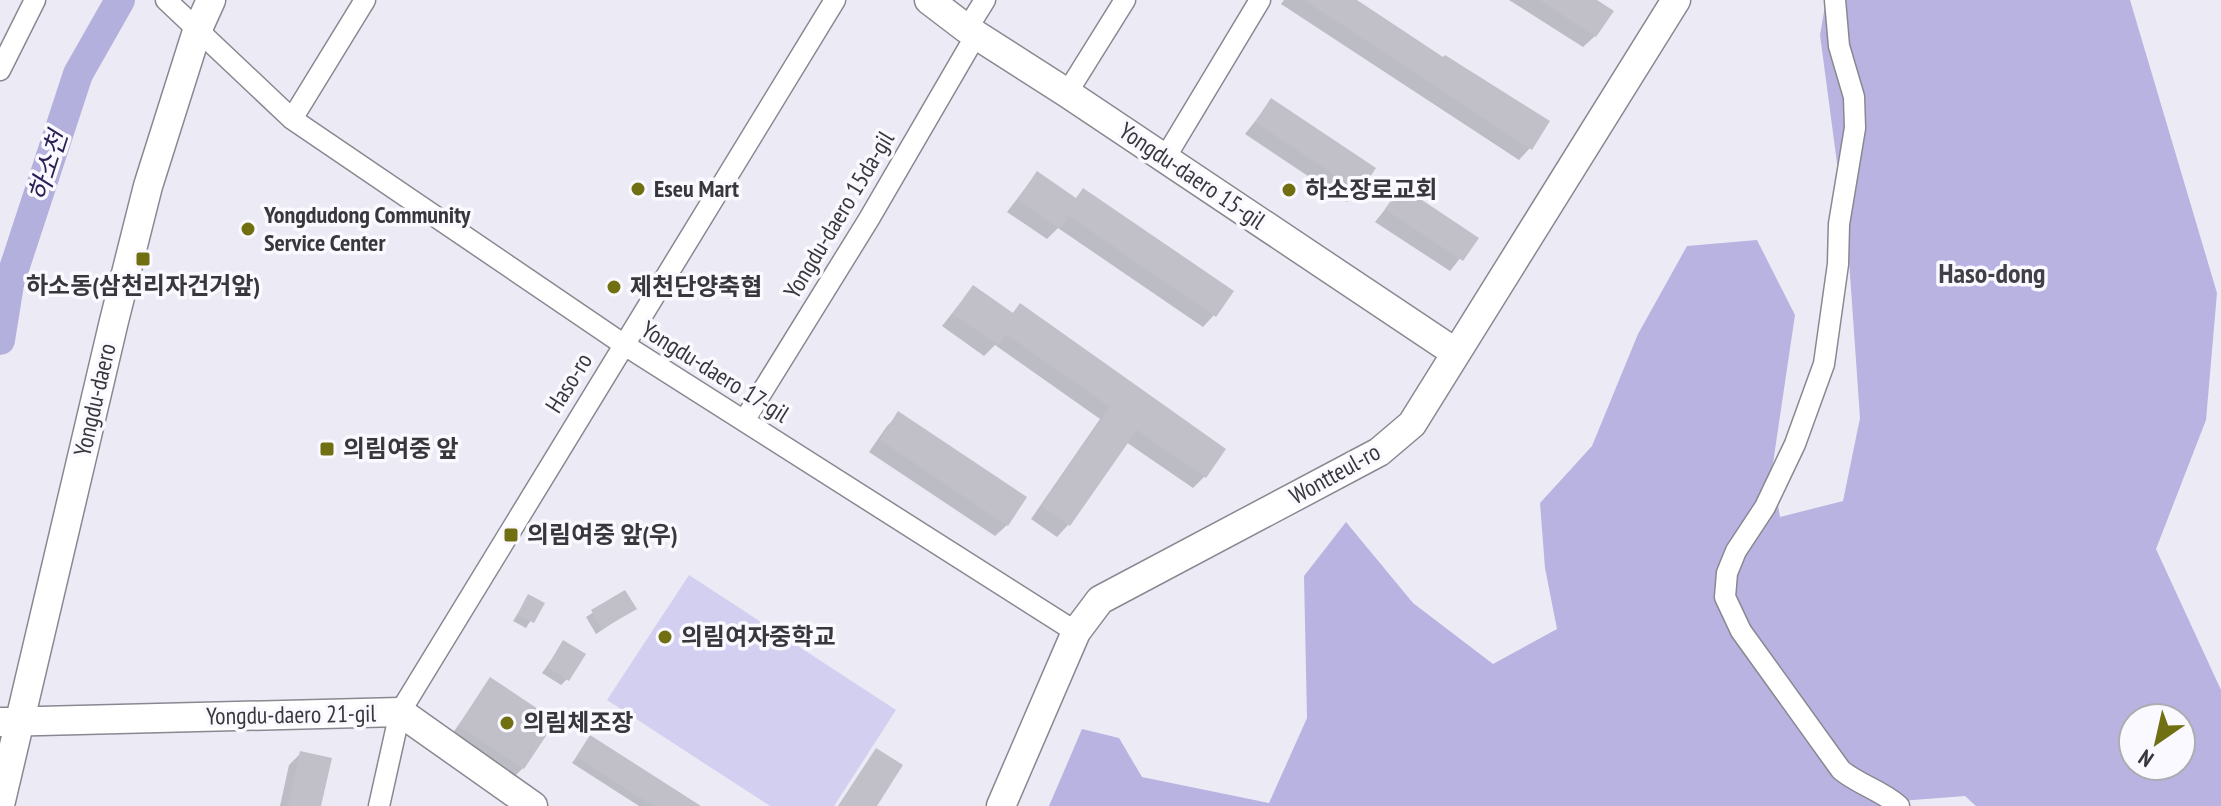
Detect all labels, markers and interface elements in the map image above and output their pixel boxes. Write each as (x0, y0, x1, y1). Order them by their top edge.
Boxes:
street label: Yongdu-daero 15-gil (1113, 115, 1272, 236)
water label: 하소천 (21, 124, 75, 205)
street label: Yongdu-daero 15da-gil (776, 125, 901, 304)
place label: Eseu Mart (654, 173, 739, 204)
place label: 하소장로교회 (1305, 174, 1437, 205)
marker: Eseu Mart (629, 180, 647, 198)
marker: 하소장로교회 (1280, 181, 1298, 199)
place label: Yongdudong Community Service Center (263, 199, 471, 258)
marker: Yongdudong Community Service Center (239, 220, 257, 238)
marker: 하소동(삼천리자건거앞) (134, 250, 152, 268)
district label: Haso-dong (1939, 254, 2046, 291)
place label: 하소동(삼천리자건거앞) (26, 270, 260, 301)
place label: 제천단양축협 (630, 271, 762, 302)
marker: 제천단양축협 (605, 278, 623, 296)
street label: Yongdu-daero 17-gil (636, 314, 795, 430)
street label: Yongdu-daero (66, 340, 123, 459)
street label: Haso-ro (538, 347, 599, 418)
place label: 의림여중 앞 (343, 433, 458, 464)
street label: Wontteul-ro (1284, 436, 1386, 511)
marker: 의림여중 앞 (318, 440, 336, 458)
place label: 의림여중 앞(우) (527, 519, 678, 550)
marker: 의림여중 앞(우) (502, 526, 520, 544)
place label: 의림여자중학교 (681, 621, 836, 652)
marker: 의림여자중학교 (656, 628, 674, 646)
street label: Yongdu-daero 21-gil (206, 698, 377, 731)
north arrow (2117, 702, 2197, 782)
place label: 의림체조장 (523, 707, 633, 738)
marker: 의림체조장 (498, 714, 516, 732)
text: N (2133, 744, 2159, 774)

